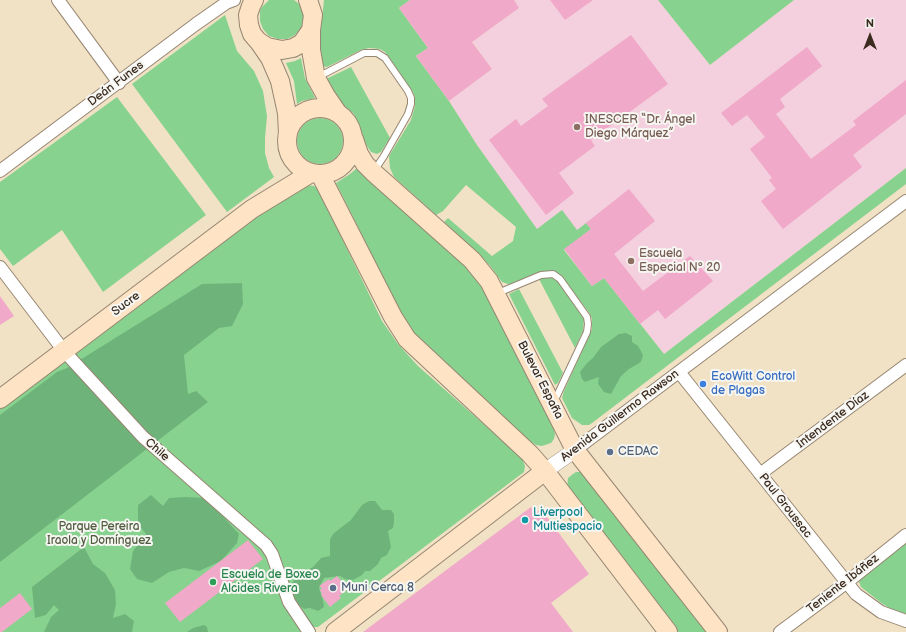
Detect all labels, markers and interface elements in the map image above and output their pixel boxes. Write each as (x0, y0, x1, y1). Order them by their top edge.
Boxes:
north arrow (850, 16, 890, 56)
text: N (866, 17, 874, 30)
street label: Deán Funes (85, 58, 147, 110)
place label: INESCER “Dr. Ángel Diego Márquez” (585, 113, 695, 141)
marker: INESCER “Dr. Ángel Diego Márquez” (572, 122, 582, 132)
place label: Escuela Especial Nº 20 (639, 247, 720, 275)
marker: Escuela Especial Nº 20 (626, 256, 636, 266)
street label: Sucre (109, 289, 143, 319)
street label: Bulevar España (514, 339, 566, 421)
street label: Avenida Guillermo Rawson (558, 367, 682, 465)
place label: EcoWitt Control de Plagas (711, 370, 795, 398)
marker: EcoWitt Control de Plagas (698, 379, 708, 389)
street label: Intendente Díaz (794, 388, 872, 452)
street label: Chile (142, 435, 172, 465)
place label: CEDAC (618, 445, 658, 459)
marker: CEDAC (605, 447, 615, 457)
street label: Paul Groussac (755, 471, 815, 541)
place label: Liverpool Multiespacio (533, 506, 602, 534)
marker: Liverpool Multiespacio (520, 515, 530, 525)
park label: Parque Pereira Iraola y Domínguez (47, 520, 151, 548)
street label: Teniente Ibáñez (804, 552, 882, 616)
place label: Escuela de Boxeo Alcides Rivera (221, 568, 319, 596)
marker: Escuela de Boxeo Alcides Rivera (208, 577, 218, 587)
place label: Muni Cerca 8 (341, 581, 414, 595)
marker: Muni Cerca 8 (328, 583, 338, 593)

